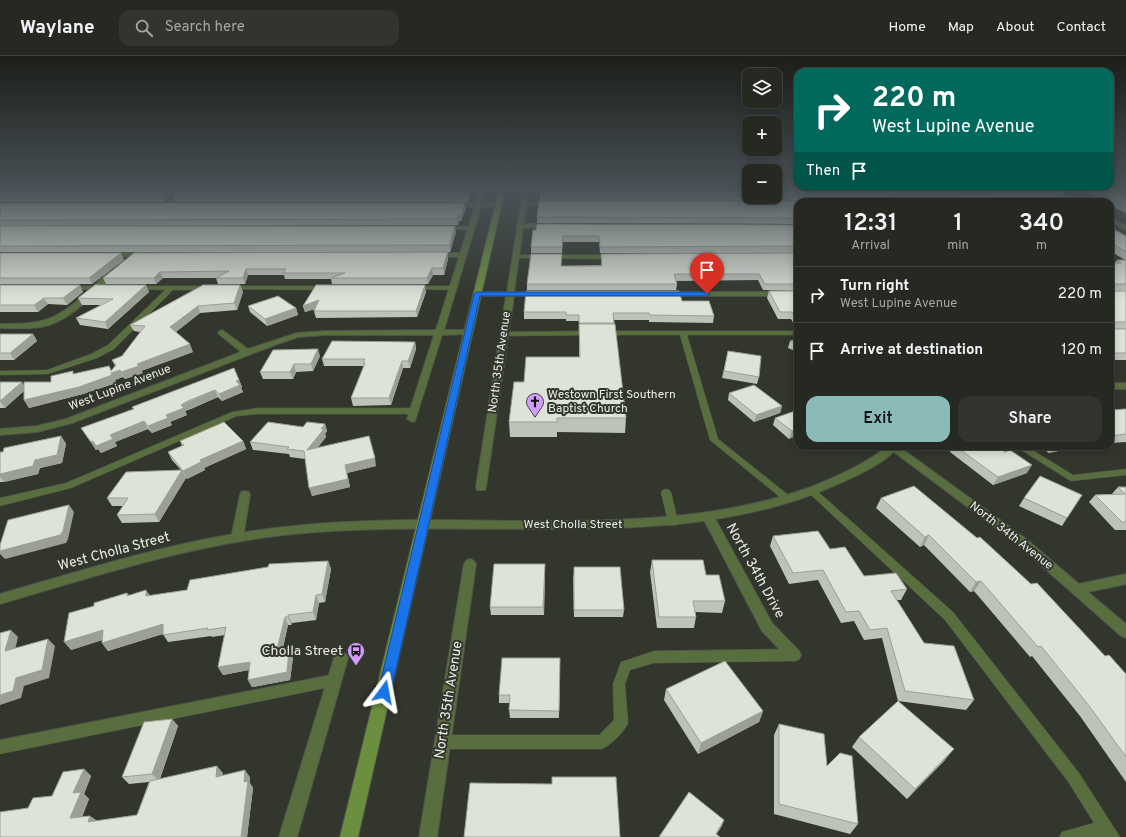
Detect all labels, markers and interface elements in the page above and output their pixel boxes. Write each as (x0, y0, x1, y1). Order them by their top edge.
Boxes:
search box (119, 10, 399, 46)
text: Waylane (20, 16, 95, 40)
icon: search (133, 17, 155, 39)
text: Search here (165, 18, 245, 37)
text: Home (889, 19, 926, 36)
text: Map (948, 19, 974, 36)
text: About (996, 19, 1035, 36)
text: Contact (1057, 19, 1106, 36)
map controls (742, 68, 782, 204)
button: layers (742, 68, 782, 108)
text: 220 m (872, 81, 956, 117)
icon: right (806, 84, 858, 136)
button: + (742, 116, 782, 156)
text: West Lupine Avenue (872, 116, 1034, 139)
icon: arrive (848, 160, 870, 182)
text: Then (806, 162, 840, 181)
button: − (742, 164, 782, 204)
text: 12:31 (844, 209, 897, 239)
text: 1 (953, 209, 963, 239)
text: 340 (1019, 209, 1064, 239)
text: Arrival (851, 238, 890, 254)
text: min (947, 238, 969, 254)
text: m (1036, 238, 1047, 254)
pin (690, 253, 724, 294)
icon: arrive (696, 259, 718, 281)
text: Turn right (840, 277, 909, 296)
icon: right (806, 284, 828, 306)
text: 220 m (1058, 285, 1102, 304)
text: West Lupine Avenue (840, 296, 957, 312)
street label: North 35th Avenue (485, 310, 515, 414)
icon: arrive (806, 340, 828, 362)
text: Arrive at destination (840, 341, 983, 360)
text: 120 m (1061, 341, 1102, 360)
street label: West Lupine Avenue (67, 361, 173, 415)
place label: Westown First Southern Baptist Church (548, 387, 676, 417)
church icon: Westown First Southern Baptist Church (525, 392, 545, 417)
button: Exit (806, 396, 950, 442)
button: Share (958, 396, 1102, 442)
street label: North 34th Avenue (966, 498, 1056, 574)
street label: West Cholla Street (524, 517, 622, 533)
street label: North 34th Drive (722, 521, 788, 621)
street label: West Cholla Street (56, 529, 172, 575)
street label: North 35th Avenue (431, 640, 467, 760)
bus stop icon: Cholla Street (346, 641, 366, 666)
place label: Cholla Street (262, 643, 343, 660)
position arrow (363, 671, 405, 713)

